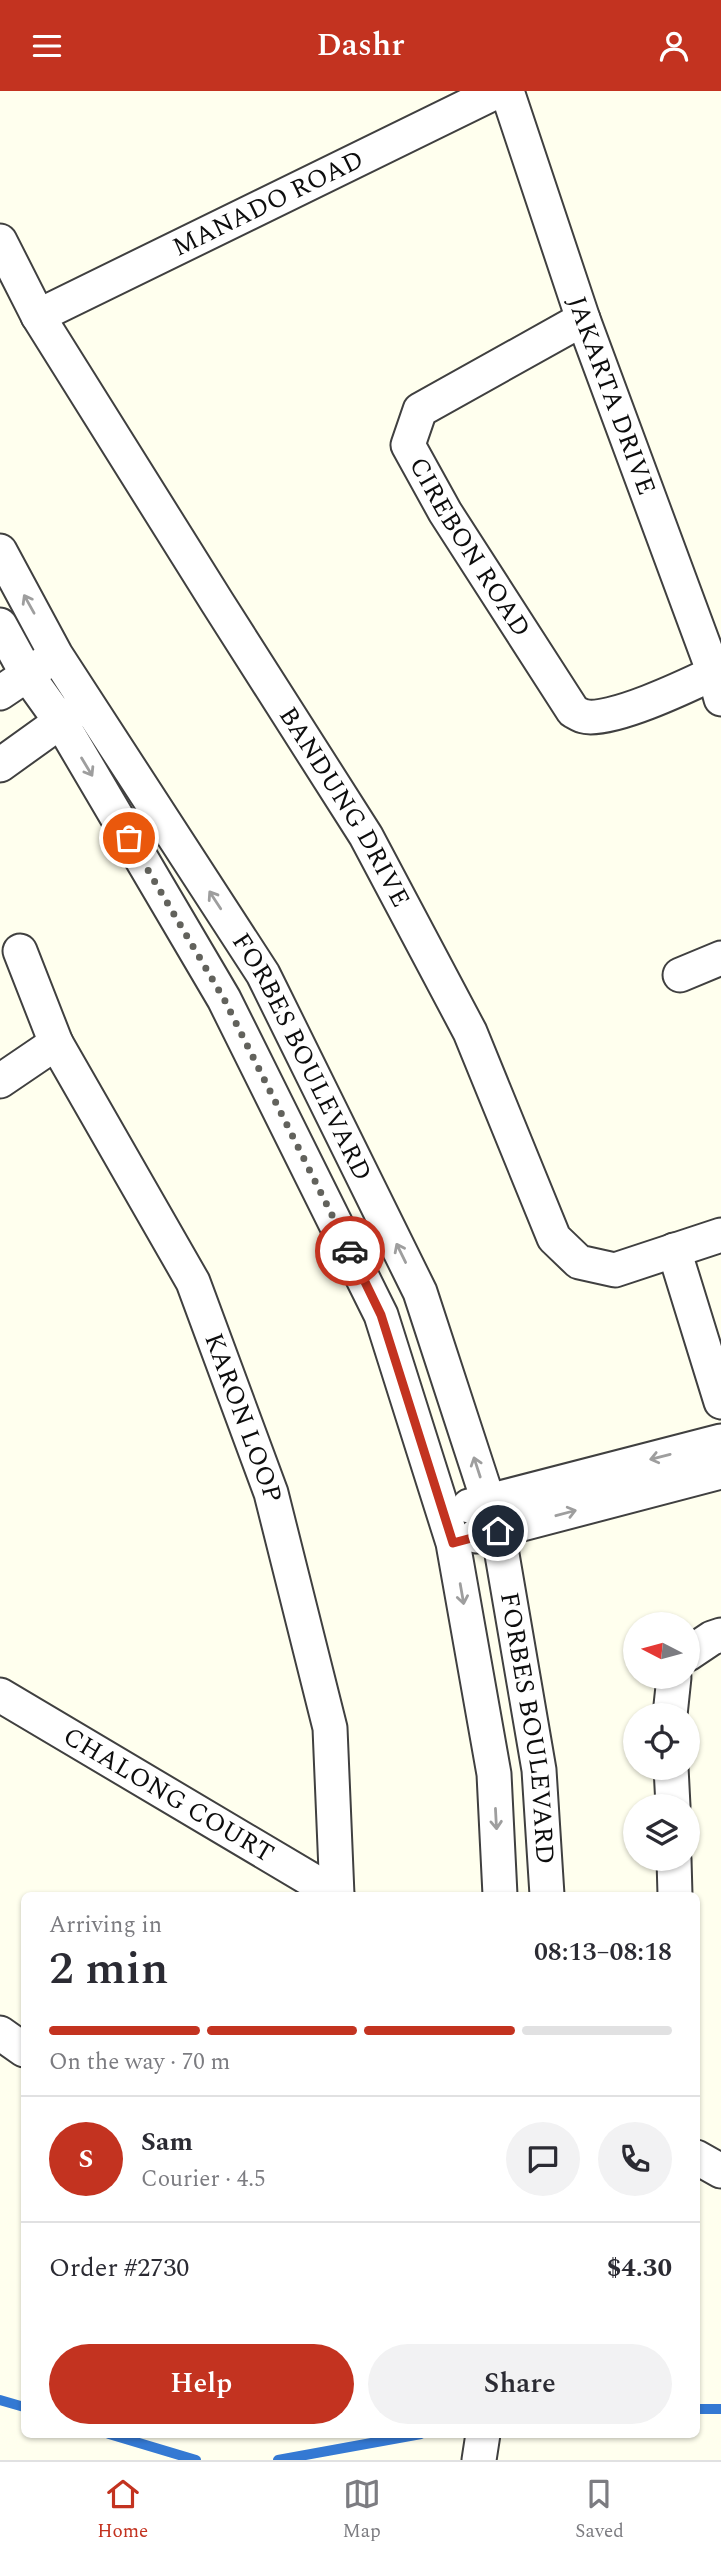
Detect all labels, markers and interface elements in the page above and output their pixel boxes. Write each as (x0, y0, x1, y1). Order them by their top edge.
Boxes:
text: Dashr (317, 21, 404, 70)
icon: menu (28, 27, 66, 65)
icon: person (655, 27, 693, 65)
street label: MANADO ROAD (165, 140, 371, 267)
street label: JAKARTA DRIVE (557, 291, 666, 501)
street label: CIREBON ROAD (398, 450, 541, 645)
one-way arrow (21, 594, 35, 615)
street label: BANDUNG DRIVE (268, 699, 420, 915)
one-way arrow (80, 756, 94, 776)
pin (99, 808, 159, 868)
icon: bag (110, 819, 148, 857)
one-way arrow (208, 891, 223, 910)
street label: FORBES BOULEVARD (221, 925, 382, 1188)
courier (315, 1216, 385, 1286)
icon: car (331, 1232, 369, 1270)
one-way arrow (393, 1243, 407, 1264)
street label: KARON LOOP (194, 1327, 293, 1507)
one-way arrow (649, 1451, 671, 1464)
one-way arrow (470, 1456, 482, 1478)
pin (468, 1501, 528, 1561)
one-way arrow (554, 1506, 577, 1519)
icon: home (479, 1512, 517, 1550)
one-way arrow (456, 1582, 469, 1605)
street label: FORBES BOULEVARD (489, 1589, 565, 1865)
north arrow (623, 1612, 700, 1689)
map controls (623, 1612, 700, 1871)
button: locate (623, 1703, 700, 1780)
street label: CHALONG COURT (55, 1717, 282, 1873)
button: layers (623, 1794, 700, 1871)
one-way arrow (490, 1807, 503, 1830)
text: Arriving in (49, 1908, 162, 1943)
text: 08:13–08:18 (534, 1932, 672, 1972)
text: 2 min (49, 1934, 168, 2004)
text: On the way · 70 m (49, 2045, 230, 2080)
text: Sam (141, 2122, 193, 2162)
button: chat (506, 2122, 580, 2196)
button: phone (598, 2122, 672, 2196)
text: S (79, 2139, 93, 2179)
text: Courier · 4.5 (141, 2162, 266, 2197)
text: Order #2730 (49, 2248, 189, 2288)
text: $4.30 (607, 2248, 672, 2288)
button: Help (49, 2344, 354, 2424)
button: Share (368, 2344, 672, 2424)
tab: Home (97, 2475, 148, 2546)
tab: Map (343, 2475, 381, 2546)
tab: Saved (575, 2475, 624, 2546)

